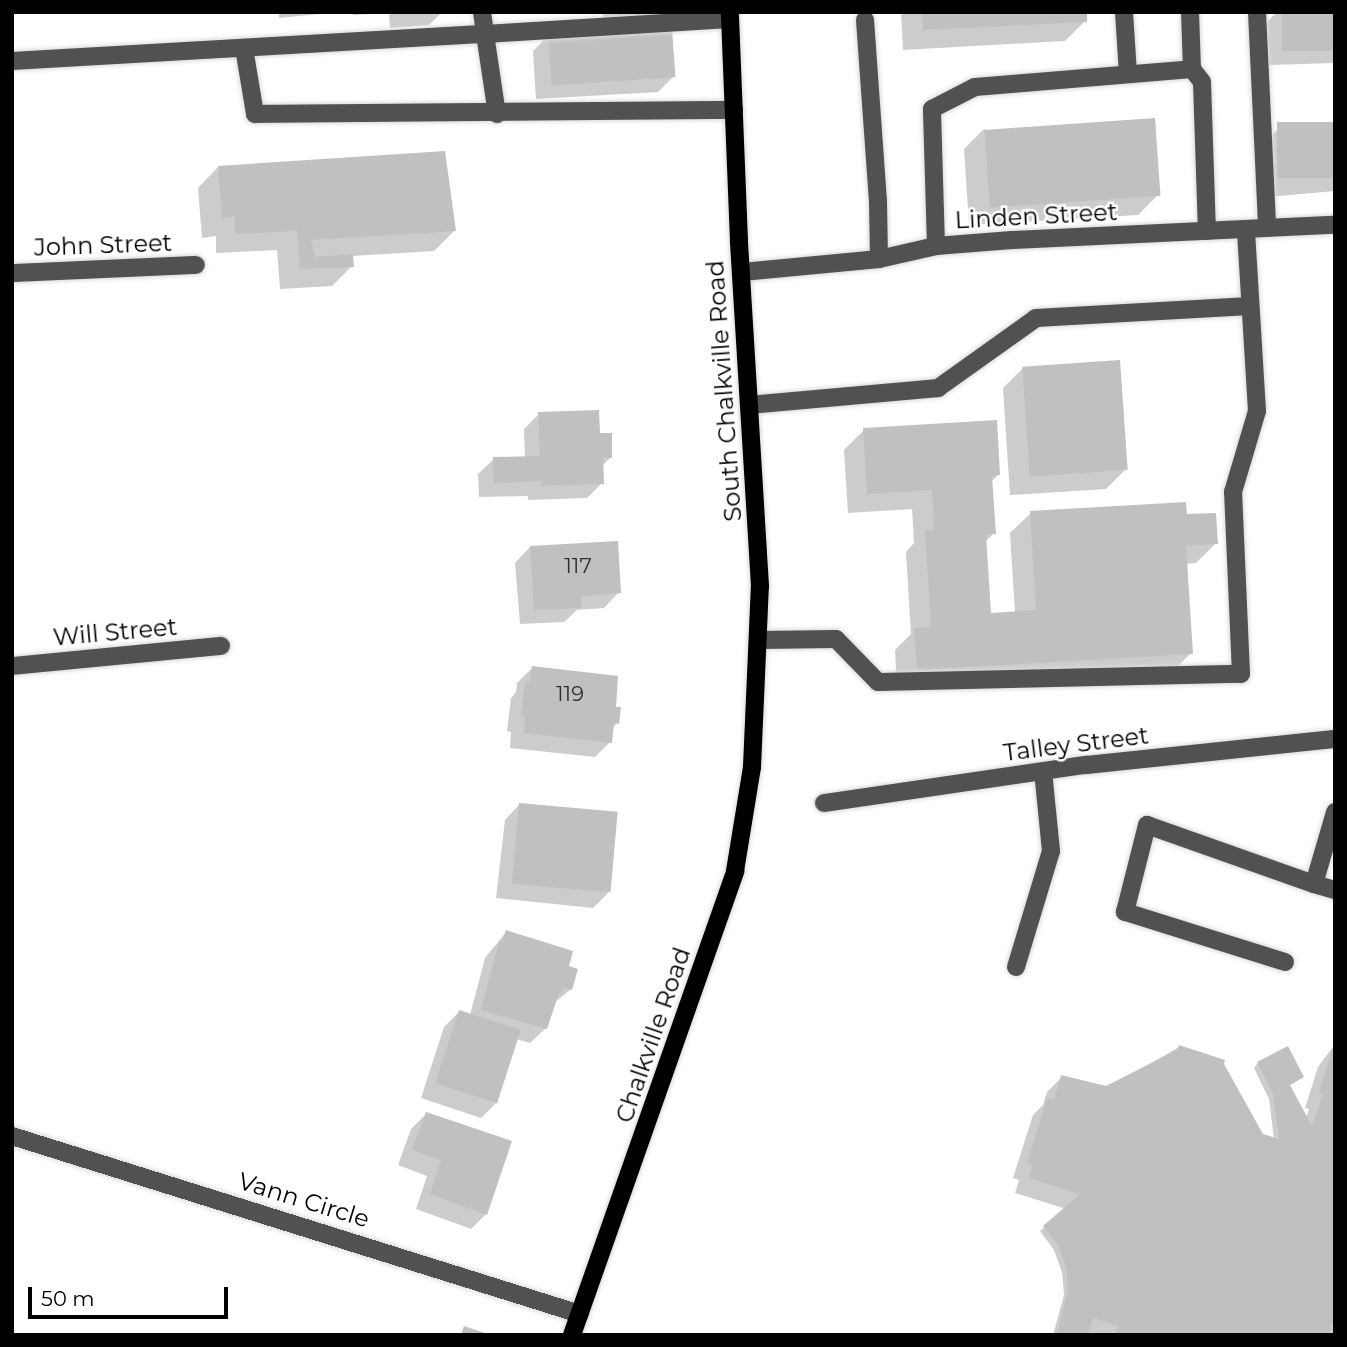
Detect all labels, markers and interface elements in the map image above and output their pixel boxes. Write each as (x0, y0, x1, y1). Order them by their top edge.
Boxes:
street label: Linden Street (954, 197, 1118, 235)
street label: John Street (33, 228, 173, 262)
street label: South Chalkville Road (701, 259, 747, 523)
house number: 117 (564, 553, 592, 579)
street label: Will Street (52, 612, 178, 652)
house number: 119 (556, 681, 584, 707)
street label: Talley Street (1002, 721, 1150, 767)
street label: Chalkville Road (610, 944, 696, 1126)
street label: Vann Circle (235, 1166, 373, 1234)
scale bar (32, 1274, 231, 1318)
text: 50 m (41, 1286, 95, 1311)

